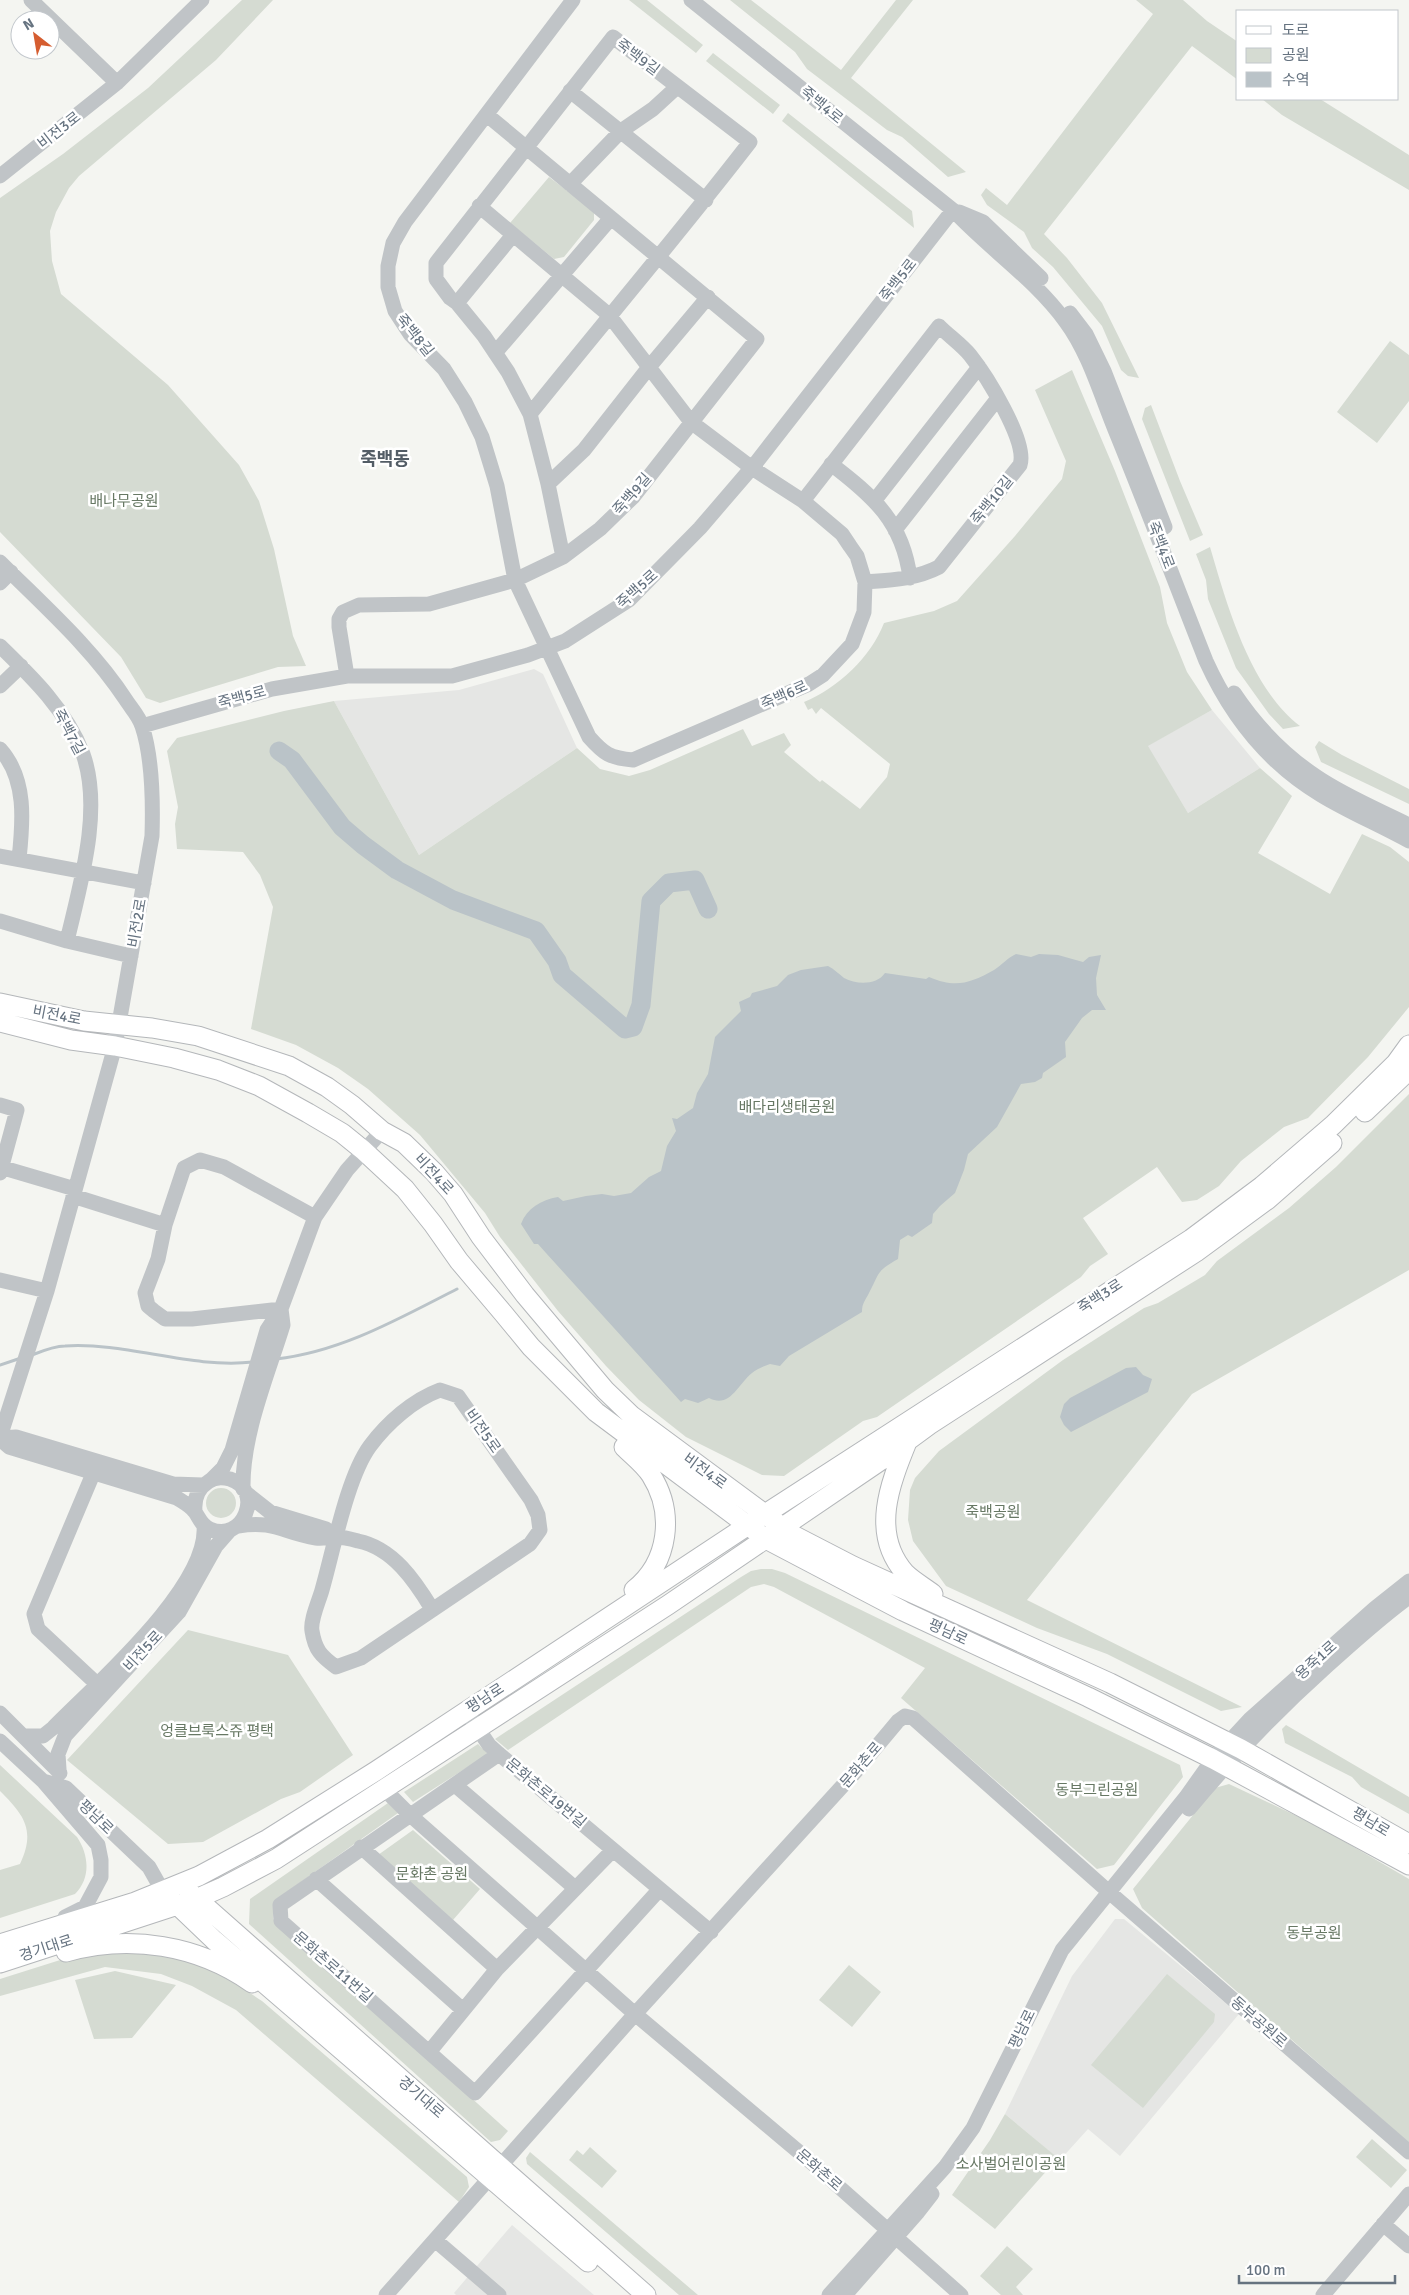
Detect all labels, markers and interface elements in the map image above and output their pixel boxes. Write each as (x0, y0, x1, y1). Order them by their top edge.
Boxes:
north arrow (10, 10, 60, 60)
legend (1236, 10, 1399, 100)
text: N (20, 14, 37, 34)
text: 도로 (1282, 21, 1310, 39)
street label: 죽백9길 (613, 35, 663, 79)
text: 공원 (1282, 46, 1310, 64)
text: 수역 (1282, 71, 1310, 89)
street label: 죽백4로 (797, 82, 847, 128)
street label: 비전3로 (34, 108, 84, 152)
street label: 죽백5로 (876, 255, 920, 305)
street label: 죽백8길 (392, 310, 438, 360)
district label: 죽백동 (360, 448, 410, 470)
street label: 죽백9길 (609, 469, 655, 519)
street label: 죽백10길 (967, 472, 1017, 528)
park label: 배나무공원 (89, 492, 159, 510)
street label: 죽백4로 (1144, 519, 1178, 571)
street label: 죽백5로 (613, 566, 661, 612)
street label: 죽백6로 (758, 677, 810, 713)
street label: 죽백5로 (216, 682, 268, 712)
street label: 죽백7길 (49, 706, 89, 758)
street label: 비전2로 (124, 897, 150, 949)
street label: 비전4로 (31, 1001, 83, 1029)
park label: 배다리생태공원 (739, 1098, 835, 1116)
street label: 비전4로 (411, 1150, 457, 1198)
street label: 죽백3로 (1074, 1275, 1126, 1317)
street label: 비전5로 (461, 1406, 505, 1456)
street label: 비전4로 (680, 1449, 730, 1493)
park label: 죽백공원 (965, 1503, 1021, 1521)
street label: 평남로 (925, 1615, 971, 1649)
street label: 비전5로 (120, 1627, 166, 1675)
street label: 용죽1로 (1292, 1637, 1340, 1683)
street label: 평남로 (463, 1679, 507, 1717)
park label: 엉클브룩스쥬 평택 (160, 1722, 274, 1740)
street label: 문화촌로 (836, 1738, 886, 1792)
street label: 문화촌로19번길 (502, 1754, 590, 1832)
park label: 동부그린공원 (1056, 1781, 1138, 1799)
street label: 평남로 (75, 1796, 117, 1838)
street label: 평남로 (1349, 1804, 1393, 1840)
park label: 문화촌 공원 (396, 1865, 468, 1883)
park label: 동부공원 (1286, 1924, 1342, 1942)
street label: 문화촌로11번길 (290, 1928, 376, 2006)
street label: 경기대로 (17, 1931, 75, 1965)
street label: 동부공원로 (1227, 1993, 1291, 2051)
street label: 평남로 (1005, 2006, 1039, 2052)
street label: 경기대로 (394, 2072, 448, 2122)
street label: 문화촌로 (792, 2145, 846, 2195)
park label: 소사벌어린이공원 (956, 2155, 1066, 2173)
scale bar (1239, 2252, 1395, 2284)
text: 100 m (1246, 2261, 1286, 2279)

